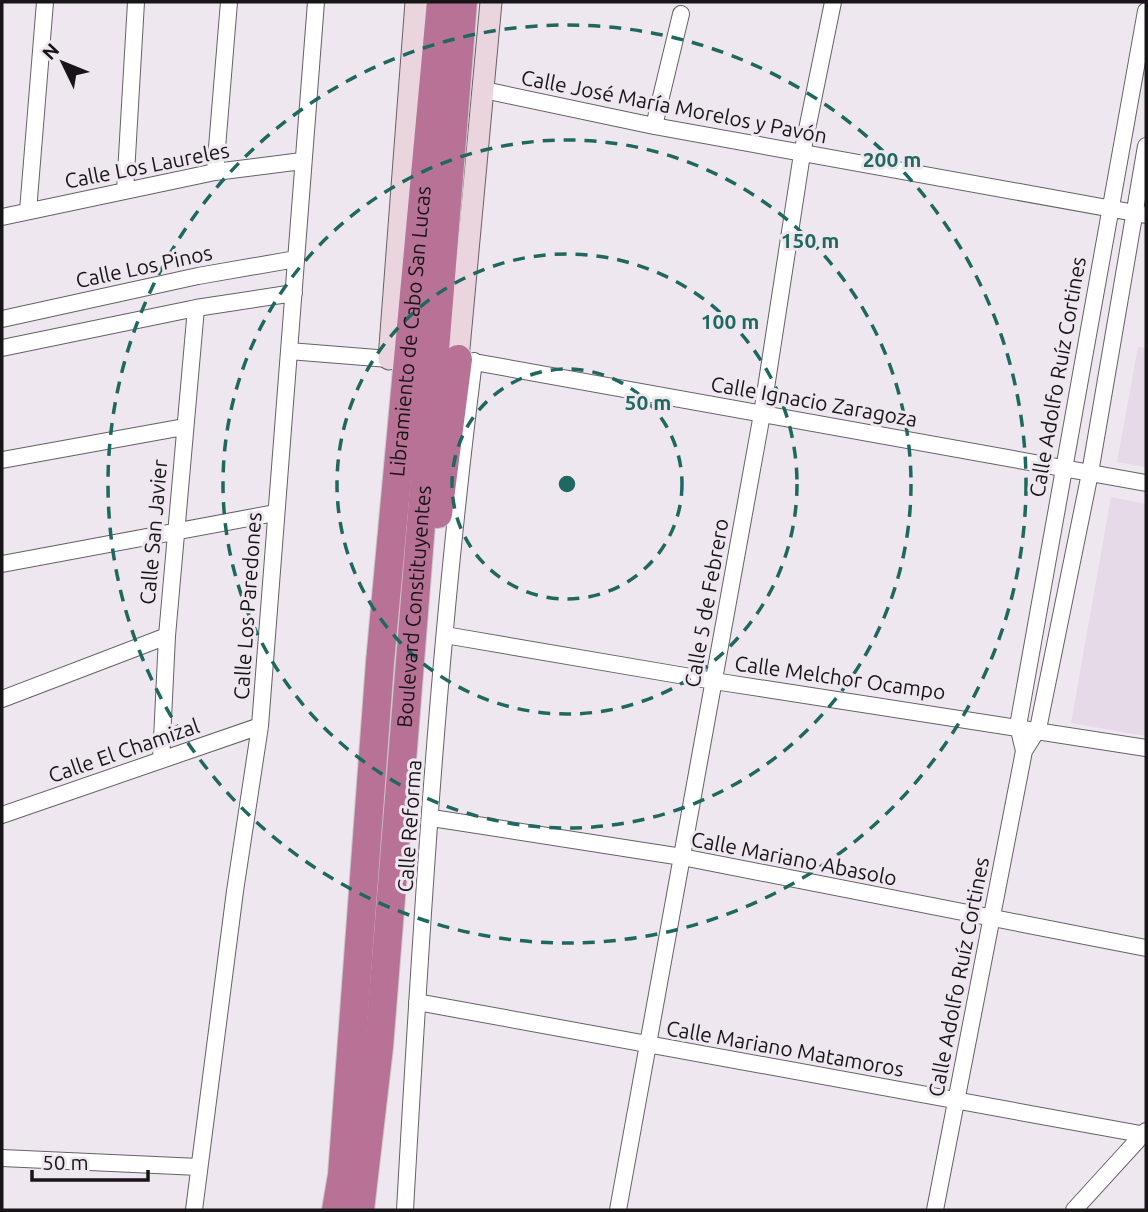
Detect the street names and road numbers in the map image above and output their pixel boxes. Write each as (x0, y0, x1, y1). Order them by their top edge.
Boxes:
street label: Calle José María Morelos y Pavón (519, 65, 829, 147)
street label: Calle Los Laureles (62, 137, 231, 193)
street label: Libramiento de Cabo San Lucas (384, 185, 435, 478)
street label: Calle Los Pinos (73, 240, 214, 292)
street label: Calle Adolfo Ruíz Cortines (1024, 255, 1090, 499)
street label: Calle Ignacio Zaragoza (709, 371, 919, 431)
street label: Calle San Javier (135, 458, 171, 606)
street label: Boulevard Constituyentes (392, 484, 435, 729)
street label: Calle Los Paredones (228, 511, 266, 701)
street label: Calle 5 de Febrero (679, 516, 733, 689)
street label: Calle Melchor Ocampo (733, 650, 947, 704)
street label: Calle El Chamizal (45, 713, 202, 787)
street label: Calle Reforma (392, 759, 426, 893)
street label: Calle Mariano Abasolo (689, 826, 899, 890)
street label: Calle Adolfo Ruíz Cortines (923, 855, 993, 1099)
street label: Calle Mariano Matamoros (664, 1015, 906, 1081)

